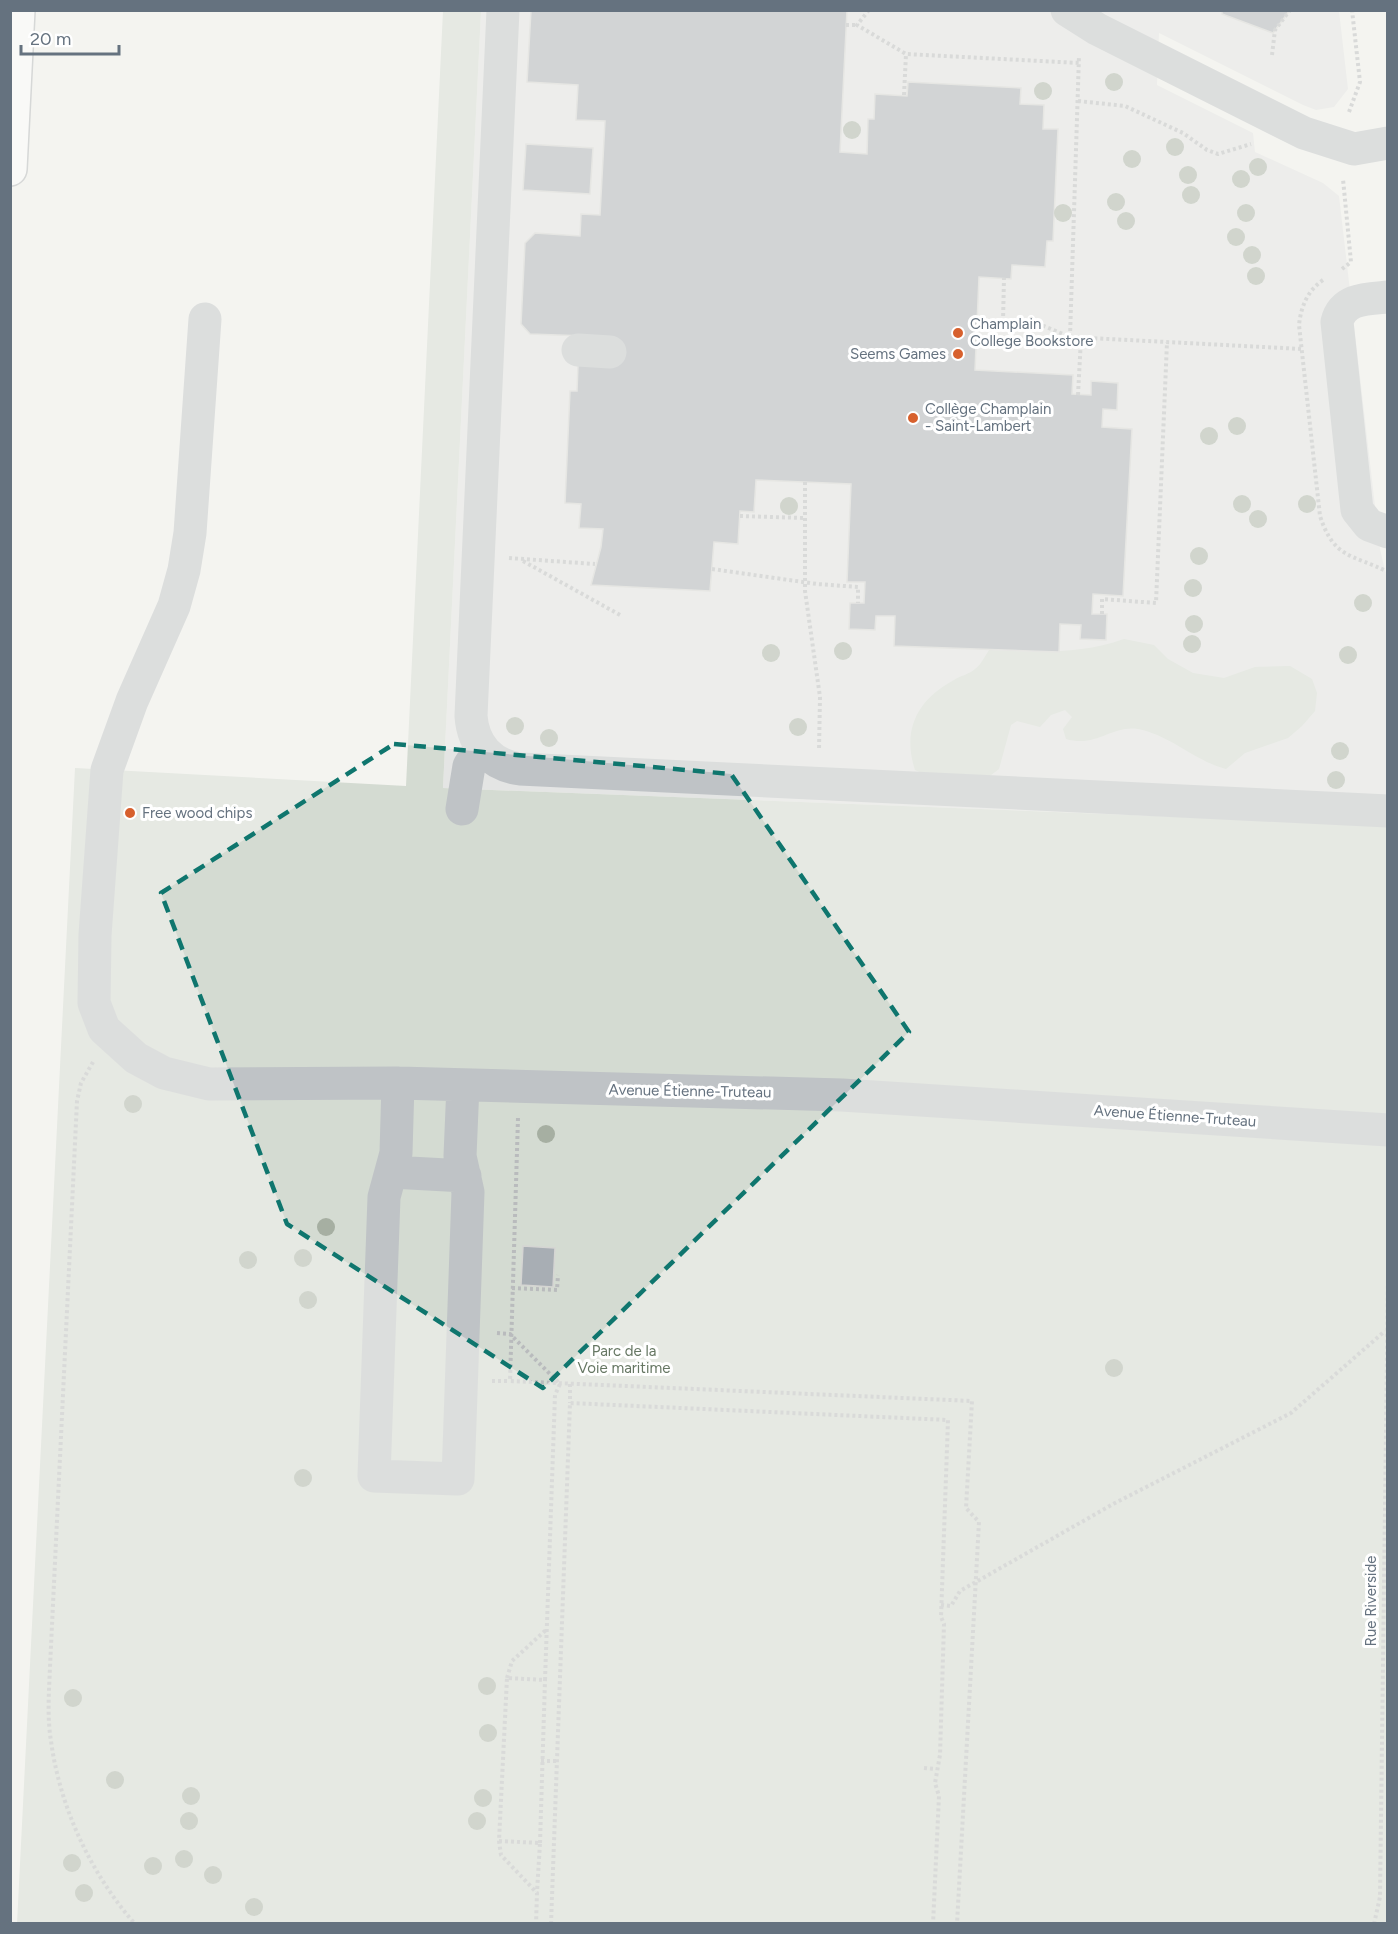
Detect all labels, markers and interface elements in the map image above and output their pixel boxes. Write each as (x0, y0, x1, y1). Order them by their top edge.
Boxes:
scale bar (21, 18, 118, 56)
text: 20 m (30, 28, 71, 50)
place label: Champlain College Bookstore (970, 315, 1093, 350)
marker: Champlain College Bookstore (951, 326, 965, 340)
place label: Seems Games (850, 345, 946, 363)
marker: Seems Games (951, 347, 965, 361)
place label: Collège Champlain - Saint-Lambert (925, 400, 1051, 435)
marker: Collège Champlain - Saint-Lambert (906, 411, 920, 425)
place label: Free wood chips (142, 804, 252, 822)
marker: Free wood chips (123, 806, 137, 820)
street label: Avenue Étienne-Truteau (609, 1081, 771, 1101)
street label: Avenue Étienne-Truteau (1093, 1101, 1257, 1131)
park label: Parc de la Voie maritime (578, 1342, 670, 1377)
street label: Rue Riverside (1362, 1556, 1380, 1646)

